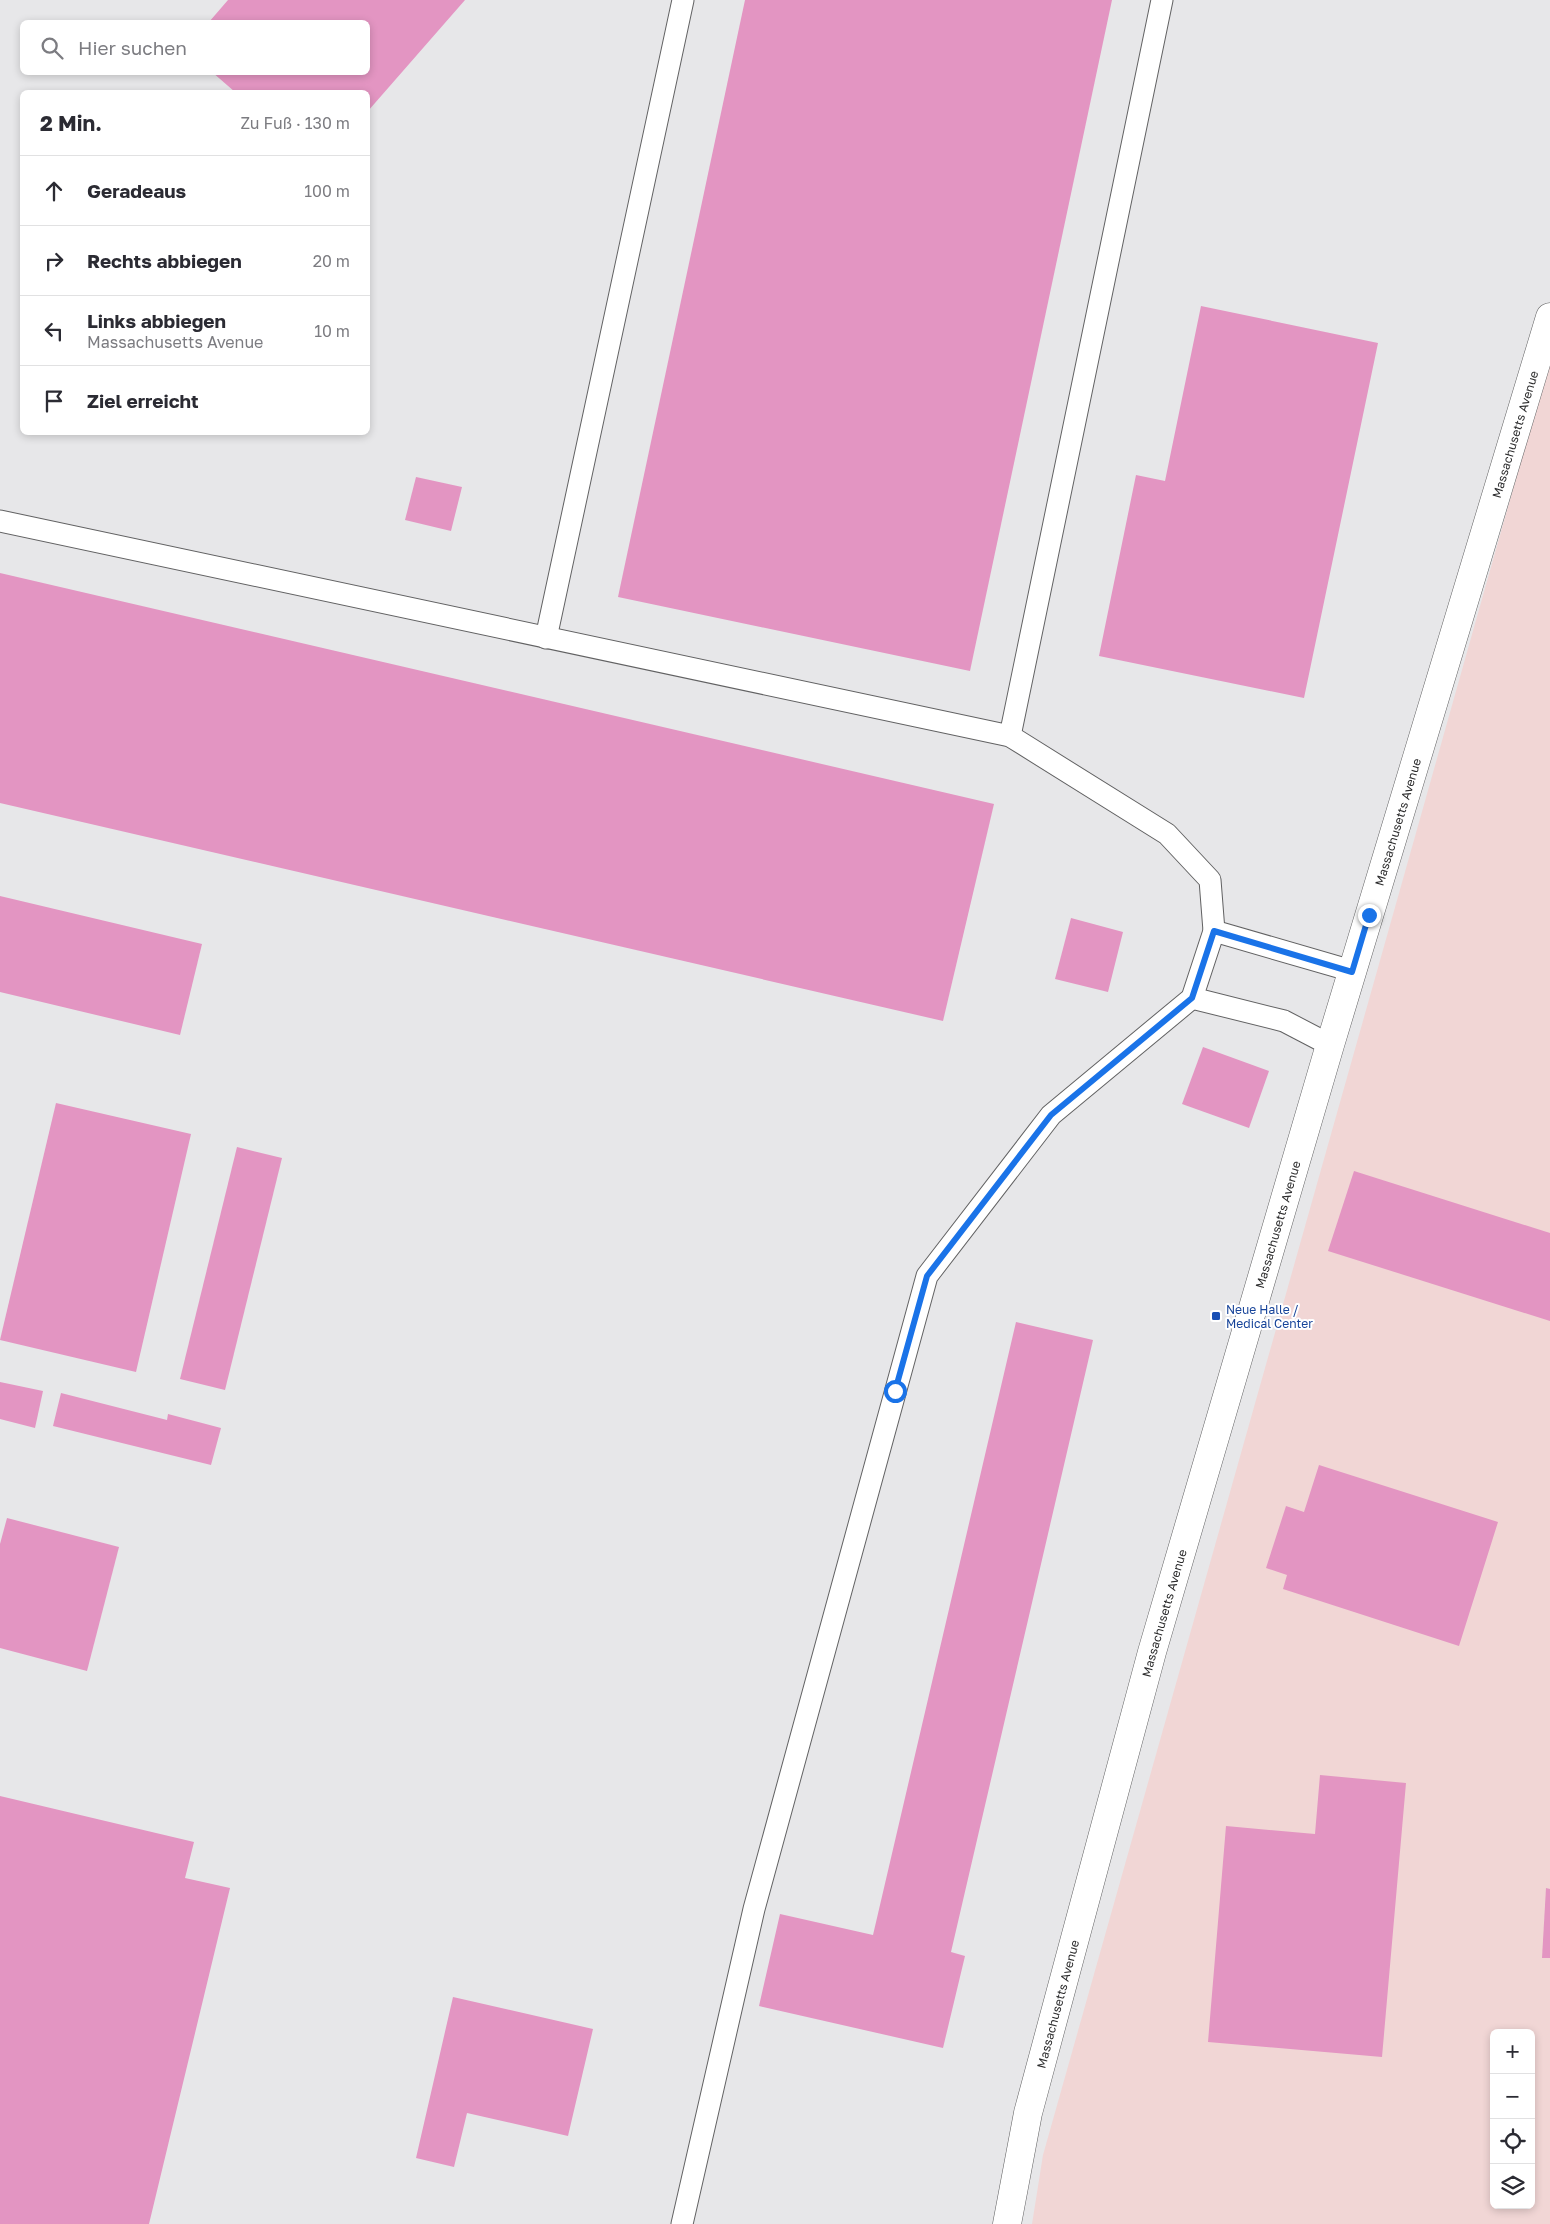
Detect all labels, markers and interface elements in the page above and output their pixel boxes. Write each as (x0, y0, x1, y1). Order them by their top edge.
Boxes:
search box (20, 20, 370, 75)
icon: search (38, 34, 66, 62)
text: Hier suchen (78, 36, 187, 59)
text: 2 Min. (40, 110, 102, 136)
text: Zu Fuß · 130 m (241, 113, 350, 133)
icon: ahead (40, 177, 68, 205)
text: Geradeaus (87, 179, 186, 202)
text: 100 m (304, 181, 350, 201)
icon: right (40, 247, 68, 275)
text: Rechts abbiegen (87, 249, 242, 272)
text: 20 m (313, 251, 350, 271)
text: Links abbiegen (87, 309, 226, 332)
icon: left (40, 317, 68, 345)
text: 10 m (314, 321, 350, 341)
text: Massachusetts Avenue (87, 332, 263, 352)
street label: Massachusetts Avenue (1488, 369, 1541, 500)
icon: arrive (40, 387, 68, 415)
text: Ziel erreicht (87, 389, 199, 412)
street label: Massachusetts Avenue (1371, 756, 1424, 887)
route end (1358, 904, 1381, 927)
street label: Massachusetts Avenue (1252, 1159, 1303, 1290)
place label: Neue Halle / Medical Center (1226, 1302, 1313, 1331)
marker: Neue Halle / Medical Center (1210, 1310, 1222, 1322)
route start (884, 1380, 907, 1403)
street label: Massachusetts Avenue (1138, 1547, 1189, 1679)
street label: Massachusetts Avenue (1033, 1938, 1082, 2070)
map controls (1490, 2029, 1535, 2209)
button: + (1490, 2029, 1535, 2074)
button: − (1490, 2074, 1535, 2119)
button: locate (1490, 2119, 1535, 2164)
button: layers (1490, 2164, 1535, 2209)

